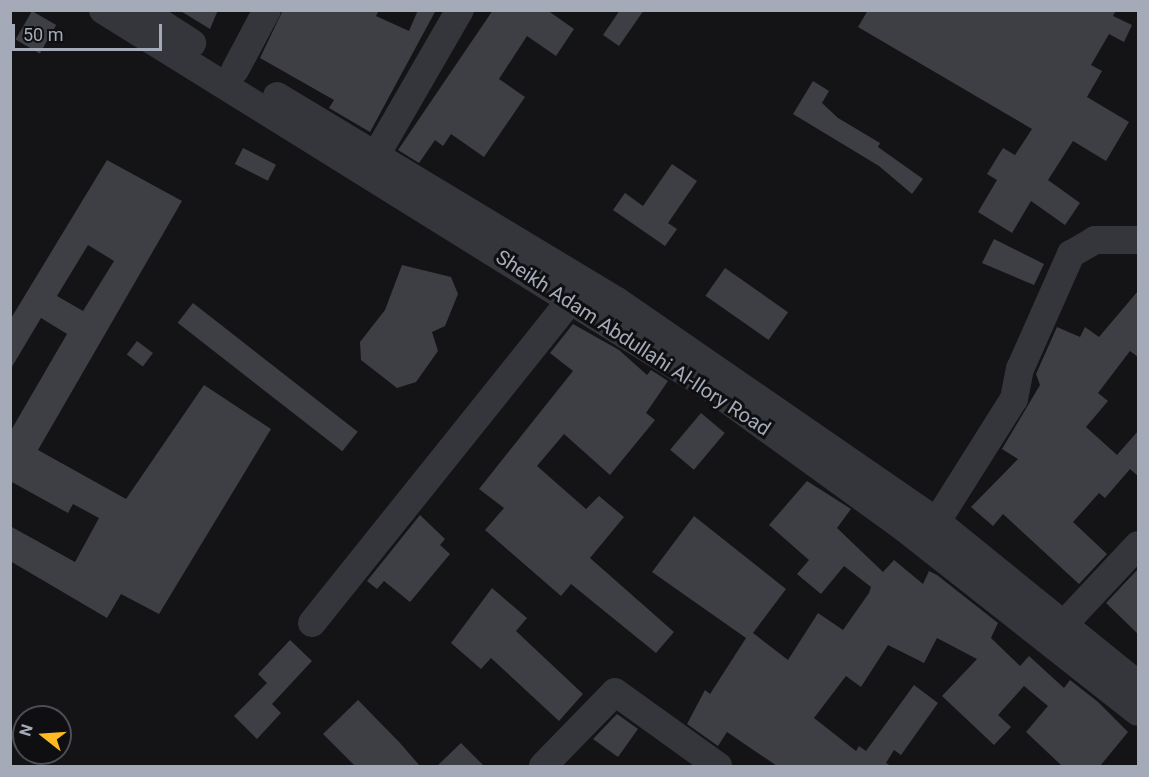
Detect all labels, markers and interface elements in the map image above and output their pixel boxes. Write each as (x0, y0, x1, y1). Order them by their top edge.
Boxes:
scale bar (15, 12, 165, 50)
text: 50 m (23, 24, 63, 45)
street label: Sheikh Adam Abdullahi Al-Ilory Road (491, 245, 775, 441)
north arrow (12, 705, 72, 765)
text: N (15, 722, 37, 738)

